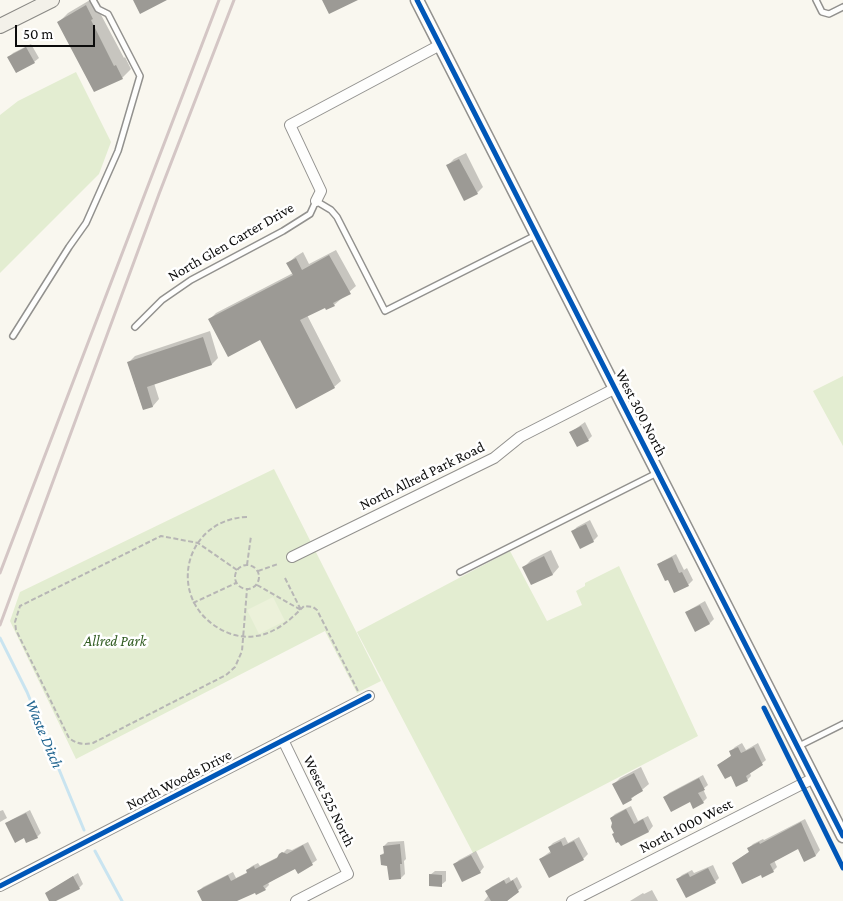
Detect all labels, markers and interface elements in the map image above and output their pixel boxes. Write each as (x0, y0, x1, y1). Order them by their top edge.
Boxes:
scale bar (18, 15, 98, 47)
text: 50 m (23, 26, 53, 42)
street label: North Glen Carter Drive (165, 199, 297, 285)
street label: West 300 North (611, 366, 671, 460)
street label: North Allred Park Road (357, 438, 487, 514)
park label: Allred Park (84, 632, 146, 650)
water label: Waste Ditch (21, 697, 67, 771)
street label: North Woods Drive (123, 746, 235, 814)
street label: Weset 525 North (299, 752, 359, 850)
street label: North 1000 West (636, 795, 736, 857)

